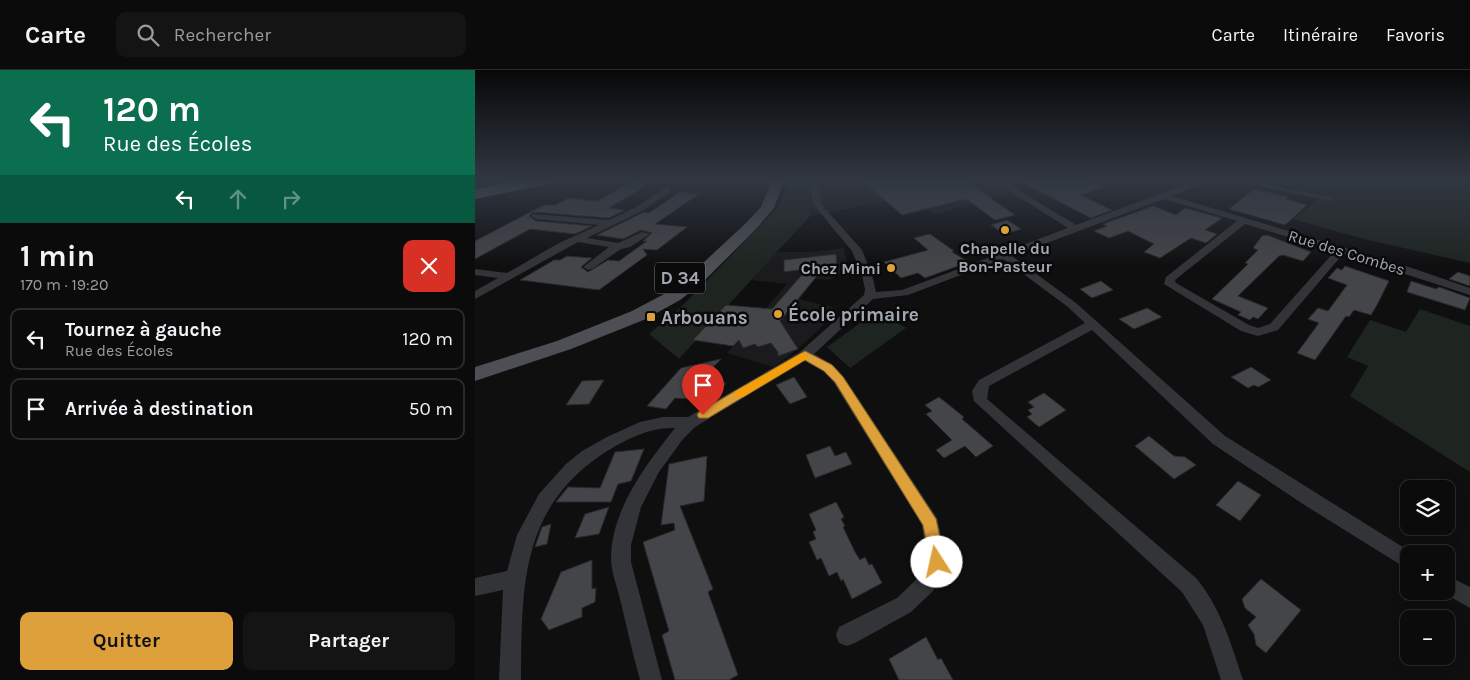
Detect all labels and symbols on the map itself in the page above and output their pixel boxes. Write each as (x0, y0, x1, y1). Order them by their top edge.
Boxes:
marker: Chapelle du Bon-Pasteur (999, 224, 1011, 236)
street label: Rue des Combes (1286, 226, 1408, 279)
place label: Chapelle du Bon-Pasteur (958, 239, 1052, 276)
place label: Chez Mimi (801, 259, 881, 278)
road number: D 34 (655, 262, 705, 294)
marker: Chez Mimi (885, 262, 897, 274)
place label: École primaire (788, 301, 919, 326)
place label: Arbouans (661, 307, 748, 329)
marker: École primaire (772, 308, 784, 320)
marker: Arbouans (645, 311, 657, 323)
pin (682, 364, 724, 415)
position arrow (910, 535, 962, 587)

